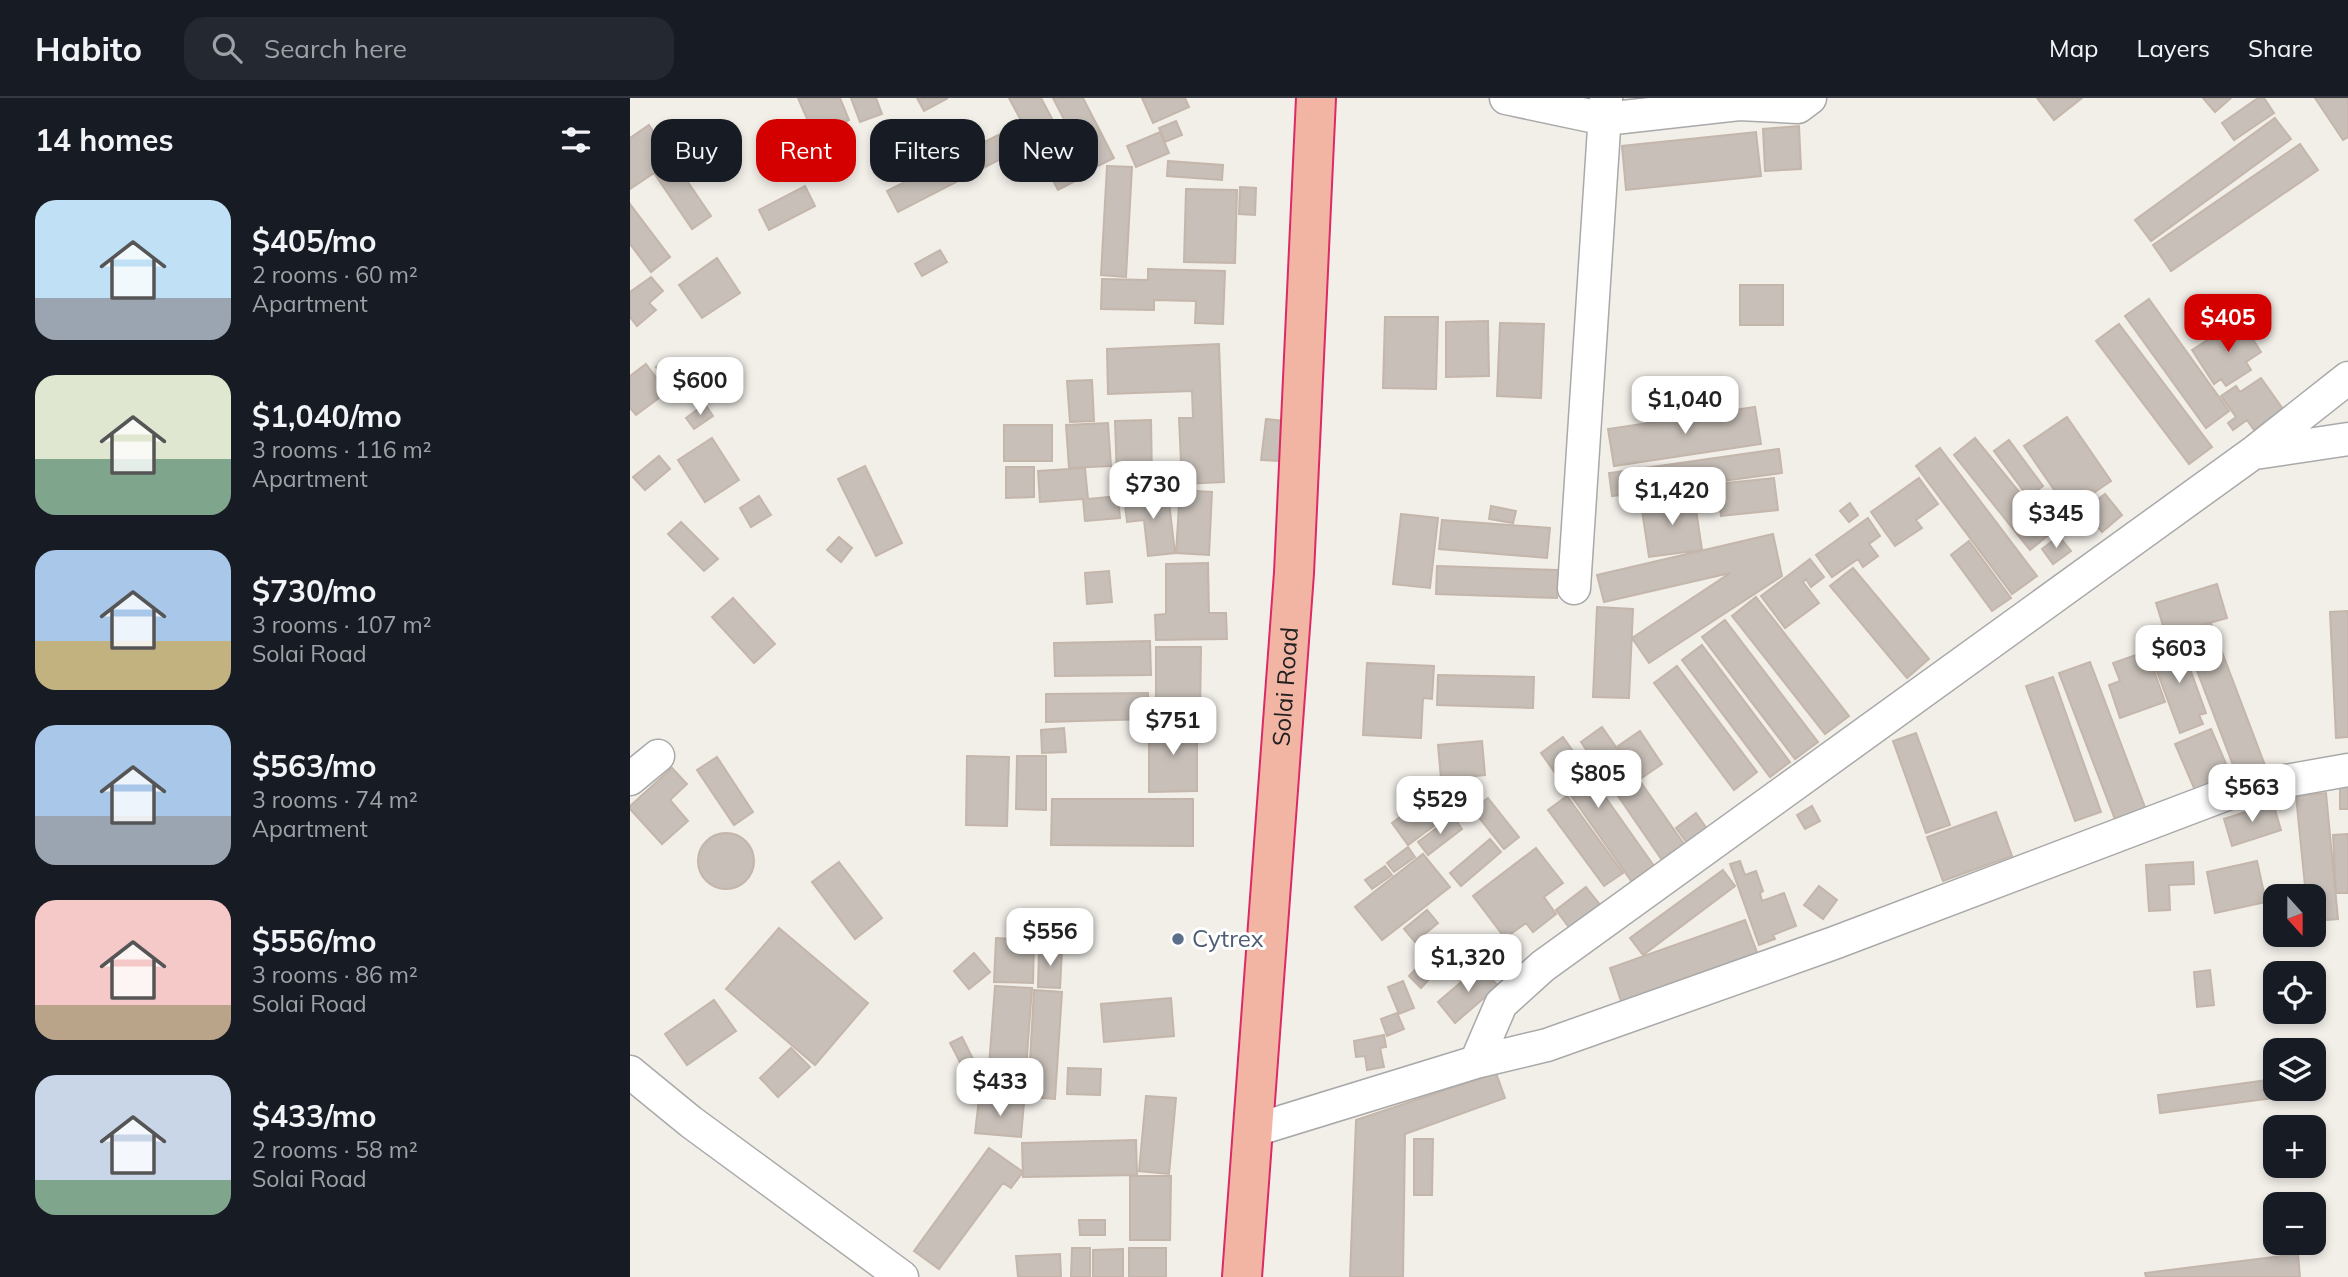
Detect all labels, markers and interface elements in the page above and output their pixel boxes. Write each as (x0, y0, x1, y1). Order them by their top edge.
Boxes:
search box (184, 17, 674, 80)
text: Habito (35, 28, 142, 69)
icon: search (208, 29, 246, 67)
text: Search here (264, 32, 407, 65)
text: Map (2049, 33, 2098, 63)
text: Layers (2136, 33, 2210, 63)
text: Share (2248, 33, 2313, 63)
chip: Buy (651, 119, 742, 182)
chip: Rent (756, 119, 856, 182)
chip: Filters (870, 119, 985, 182)
chip: New (999, 119, 1098, 182)
text: 14 homes (35, 121, 174, 159)
icon: filters (557, 121, 595, 159)
text: $405/mo (252, 222, 376, 260)
icon: home (91, 228, 175, 312)
text: 2 rooms · 60 m² (252, 260, 418, 289)
text: Apartment (252, 289, 368, 318)
pin: $405 (2187, 294, 2269, 354)
text: $405 (2200, 302, 2256, 331)
pin: $600 (659, 358, 741, 417)
text: $600 (672, 365, 728, 394)
pin: $1,040 (1628, 376, 1742, 436)
text: $1,040 (1648, 384, 1722, 413)
text: $1,040/mo (252, 397, 402, 435)
icon: home (91, 403, 175, 487)
text: 3 rooms · 116 m² (252, 435, 432, 464)
pin: $730 (1112, 462, 1194, 521)
text: Apartment (252, 464, 368, 493)
pin: $1,420 (1615, 468, 1729, 527)
text: $730 (1125, 469, 1181, 498)
text: $1,420 (1635, 475, 1709, 504)
pin: $345 (2015, 490, 2097, 550)
text: $345 (2028, 498, 2084, 527)
text: $730/mo (252, 572, 376, 610)
icon: home (91, 578, 175, 662)
text: 3 rooms · 107 m² (252, 610, 432, 639)
street label: Solai Road (1265, 626, 1304, 747)
pin: $603 (2138, 626, 2220, 685)
text: $603 (2151, 633, 2207, 662)
text: Solai Road (252, 639, 367, 668)
pin: $751 (1132, 698, 1214, 757)
text: $751 (1145, 705, 1201, 734)
text: $563/mo (252, 747, 376, 785)
pin: $805 (1557, 750, 1639, 810)
icon: home (91, 753, 175, 837)
text: $805 (1570, 758, 1626, 787)
pin: $563 (2211, 764, 2293, 824)
text: $563 (2224, 772, 2280, 801)
pin: $529 (1399, 776, 1481, 836)
text: $529 (1412, 784, 1468, 813)
text: 3 rooms · 74 m² (252, 785, 418, 814)
text: Apartment (252, 814, 368, 843)
north arrow (2263, 884, 2326, 947)
map controls (2263, 884, 2326, 1255)
pin: $556 (1009, 908, 1091, 968)
text: $556 (1022, 916, 1078, 945)
text: $556/mo (252, 922, 376, 960)
place label: Cytrex (1192, 923, 1264, 953)
icon: home (91, 928, 175, 1012)
marker: Cytrex (1170, 931, 1186, 947)
pin: $1,320 (1411, 934, 1525, 994)
text: $1,320 (1431, 942, 1505, 971)
text: 3 rooms · 86 m² (252, 960, 418, 989)
button: locate (2263, 961, 2326, 1024)
text: Solai Road (252, 989, 367, 1018)
button: layers (2263, 1038, 2326, 1101)
pin: $433 (959, 1058, 1041, 1118)
text: $433 (972, 1066, 1028, 1095)
text: $433/mo (252, 1097, 376, 1135)
icon: home (91, 1103, 175, 1187)
button: + (2263, 1115, 2326, 1178)
text: 2 rooms · 58 m² (252, 1135, 418, 1164)
text: Solai Road (252, 1164, 367, 1193)
button: − (2263, 1192, 2326, 1255)

